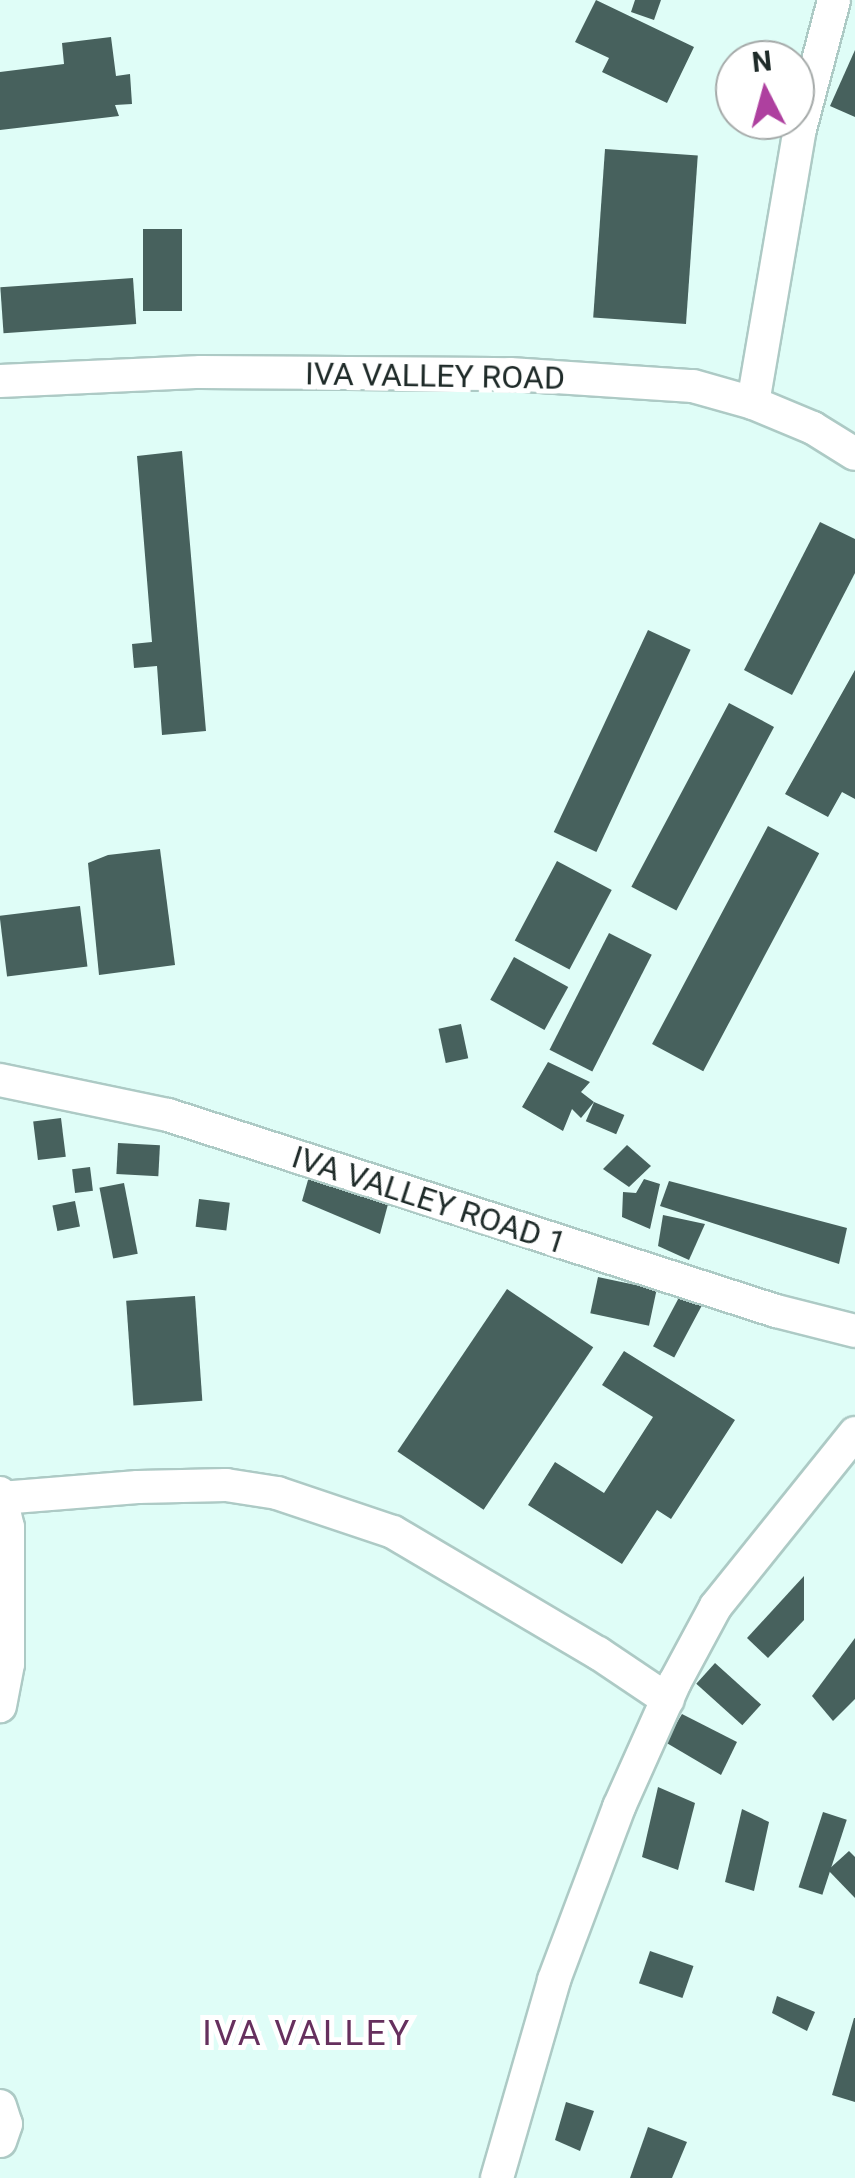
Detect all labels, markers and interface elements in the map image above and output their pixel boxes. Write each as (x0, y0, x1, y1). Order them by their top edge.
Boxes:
north arrow (715, 40, 815, 140)
text: N (750, 44, 774, 79)
street label: IVA VALLEY ROAD (305, 355, 565, 397)
street label: IVA VALLEY ROAD 1 (287, 1138, 571, 1262)
district label: IVA VALLEY (202, 2013, 412, 2055)

